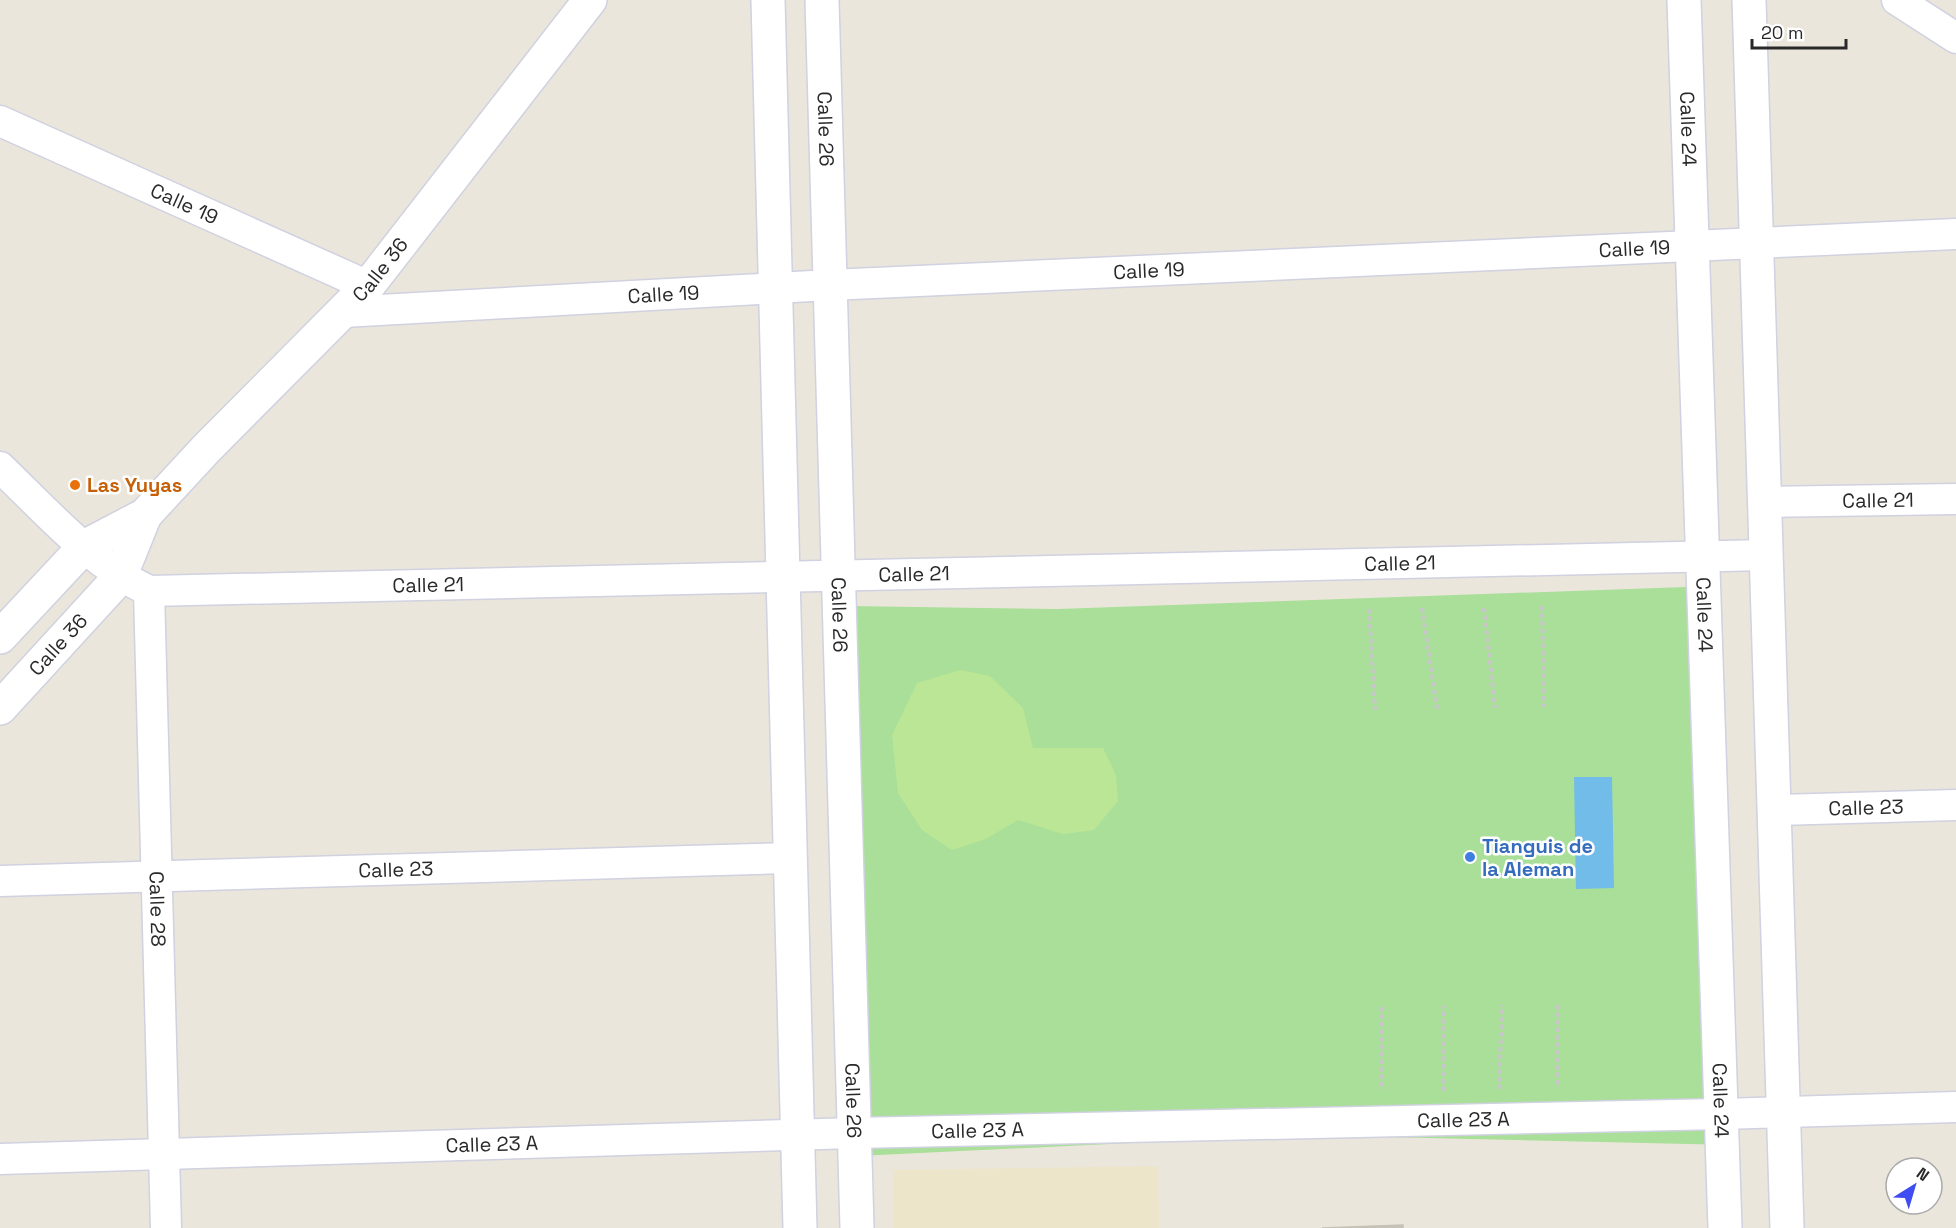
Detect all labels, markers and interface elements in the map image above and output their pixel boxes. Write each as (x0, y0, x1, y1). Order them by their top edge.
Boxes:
scale bar (1752, 12, 1846, 50)
text: 20 m (1761, 21, 1804, 44)
street label: Calle 26 (812, 91, 840, 167)
street label: Calle 24 (1674, 91, 1703, 167)
street label: Calle 19 (146, 177, 222, 230)
street label: Calle 36 (347, 232, 414, 308)
street label: Calle 19 (1598, 234, 1671, 263)
street label: Calle 19 (1112, 256, 1185, 285)
street label: Calle 19 (627, 279, 700, 309)
place label: Las Yuyas (87, 472, 182, 498)
marker: Las Yuyas (68, 478, 82, 492)
street label: Calle 21 (1842, 487, 1914, 514)
street label: Calle 21 (1364, 549, 1436, 577)
street label: Calle 21 (878, 560, 950, 588)
street label: Calle 21 (392, 571, 464, 599)
street label: Calle 26 (825, 577, 854, 653)
street label: Calle 24 (1690, 577, 1719, 653)
street label: Calle 36 (23, 608, 93, 681)
street label: Calle 23 (1828, 793, 1904, 822)
place label: Tianguis de la Aleman (1482, 833, 1593, 882)
marker: Tianguis de la Aleman (1463, 850, 1477, 864)
street label: Calle 23 (358, 855, 434, 884)
street label: Calle 28 (143, 871, 171, 947)
street label: Calle 26 (839, 1062, 867, 1139)
street label: Calle 24 (1706, 1062, 1735, 1138)
street label: Calle 23 A (1417, 1106, 1510, 1134)
street label: Calle 23 A (931, 1116, 1025, 1144)
street label: Calle 23 A (445, 1130, 539, 1158)
north arrow (1884, 1156, 1944, 1216)
text: N (1912, 1163, 1933, 1186)

